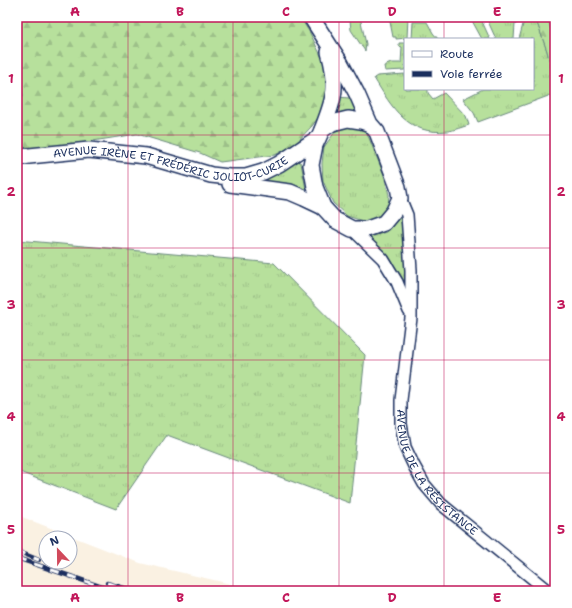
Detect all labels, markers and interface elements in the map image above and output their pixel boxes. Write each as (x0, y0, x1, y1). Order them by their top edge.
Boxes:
text: A (70, 3, 80, 20)
text: B (176, 3, 184, 20)
text: C (282, 3, 290, 20)
text: D (387, 3, 397, 20)
text: E (493, 3, 502, 20)
legend (404, 38, 534, 90)
text: Route (440, 46, 474, 62)
text: Voie ferrée (440, 66, 503, 82)
text: 1 (8, 70, 14, 87)
text: 1 (558, 70, 564, 87)
text: AVENUE IRÈNE ET FRÉDÉRIC JOLIOT-CURIE (52, 143, 291, 185)
street label: AVENUE IRÈNE ET FRÉDÉRIC JOLIOT-CURIE (49, 148, 291, 162)
text: 2 (6, 183, 16, 200)
text: 2 (556, 183, 566, 200)
text: 3 (6, 296, 16, 313)
text: 3 (556, 296, 566, 313)
text: 4 (6, 408, 16, 425)
text: 4 (556, 408, 566, 425)
street label: AVENUE DE LA RÉSISTANCE (393, 409, 481, 539)
text: 5 (7, 521, 15, 538)
text: 5 (557, 521, 565, 538)
north arrow (38, 530, 78, 570)
text: N (48, 532, 62, 550)
text: A (70, 589, 80, 606)
text: B (176, 589, 184, 606)
text: C (282, 589, 290, 606)
text: D (387, 589, 397, 606)
text: E (493, 589, 502, 606)

